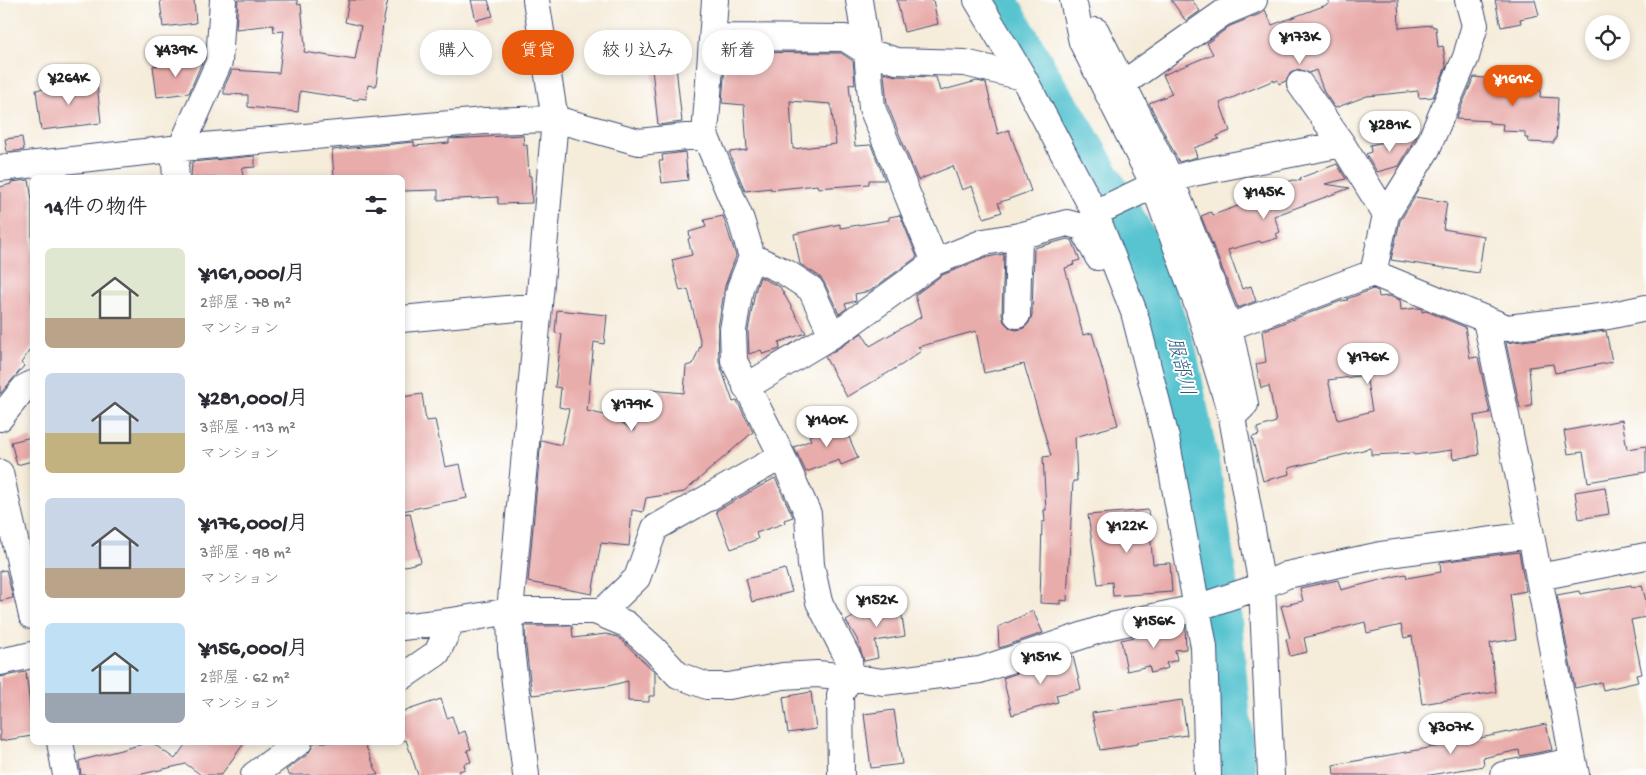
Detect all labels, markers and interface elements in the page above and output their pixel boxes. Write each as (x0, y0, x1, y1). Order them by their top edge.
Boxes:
map controls (1585, 15, 1630, 60)
button: locate (1585, 15, 1630, 60)
pin: ¥173K (1265, 22, 1335, 65)
text: ¥173K (1280, 29, 1320, 48)
chip: 購入 (420, 30, 492, 75)
chip: 賃貸 (502, 30, 574, 75)
chip: 絞り込み (584, 30, 692, 75)
chip: 新着 (702, 30, 774, 75)
pin: ¥439K (141, 36, 211, 78)
text: ¥439K (156, 42, 196, 61)
pin: ¥264K (34, 64, 104, 106)
pin: ¥161K (1478, 64, 1548, 107)
text: ¥264K (49, 70, 89, 89)
text: ¥161K (1494, 71, 1532, 90)
pin: ¥281K (1355, 110, 1425, 153)
text: ¥281K (1370, 117, 1410, 136)
pin: ¥145K (1229, 178, 1299, 220)
text: ¥145K (1245, 184, 1283, 203)
icon: filters (362, 191, 390, 219)
text: 14件の物件 (45, 197, 147, 222)
text: ¥161,000/月 (200, 263, 306, 288)
icon: home (85, 268, 145, 328)
text: 2部屋 · 78 m² (200, 295, 291, 314)
text: マンション (200, 321, 279, 340)
water label: 服部川 (1161, 335, 1198, 399)
pin: ¥176K (1333, 342, 1403, 385)
text: ¥176K (1348, 349, 1388, 368)
text: ¥281,000/月 (200, 388, 308, 413)
pin: ¥179K (597, 390, 667, 432)
icon: home (85, 393, 145, 453)
text: ¥179K (612, 396, 652, 415)
pin: ¥140K (792, 406, 862, 448)
text: ¥140K (807, 412, 847, 431)
text: 3部屋 · 113 m² (200, 420, 296, 439)
text: マンション (200, 446, 279, 465)
pin: ¥122K (1092, 512, 1162, 554)
text: ¥176,000/月 (200, 513, 308, 538)
icon: home (85, 518, 145, 578)
text: ¥122K (1108, 518, 1146, 537)
text: 3部屋 · 98 m² (200, 545, 291, 564)
text: マンション (200, 571, 279, 590)
pin: ¥152K (842, 586, 912, 628)
text: ¥152K (858, 592, 896, 611)
pin: ¥156K (1119, 606, 1189, 649)
text: ¥156K (1134, 613, 1174, 632)
text: ¥156,000/月 (200, 638, 308, 663)
pin: ¥151K (1006, 642, 1076, 685)
icon: home (85, 643, 145, 703)
text: ¥151K (1022, 649, 1060, 668)
text: 2部屋 · 62 m² (200, 670, 290, 689)
text: マンション (200, 696, 279, 715)
pin: ¥307K (1416, 712, 1486, 755)
text: ¥307K (1430, 719, 1472, 738)

